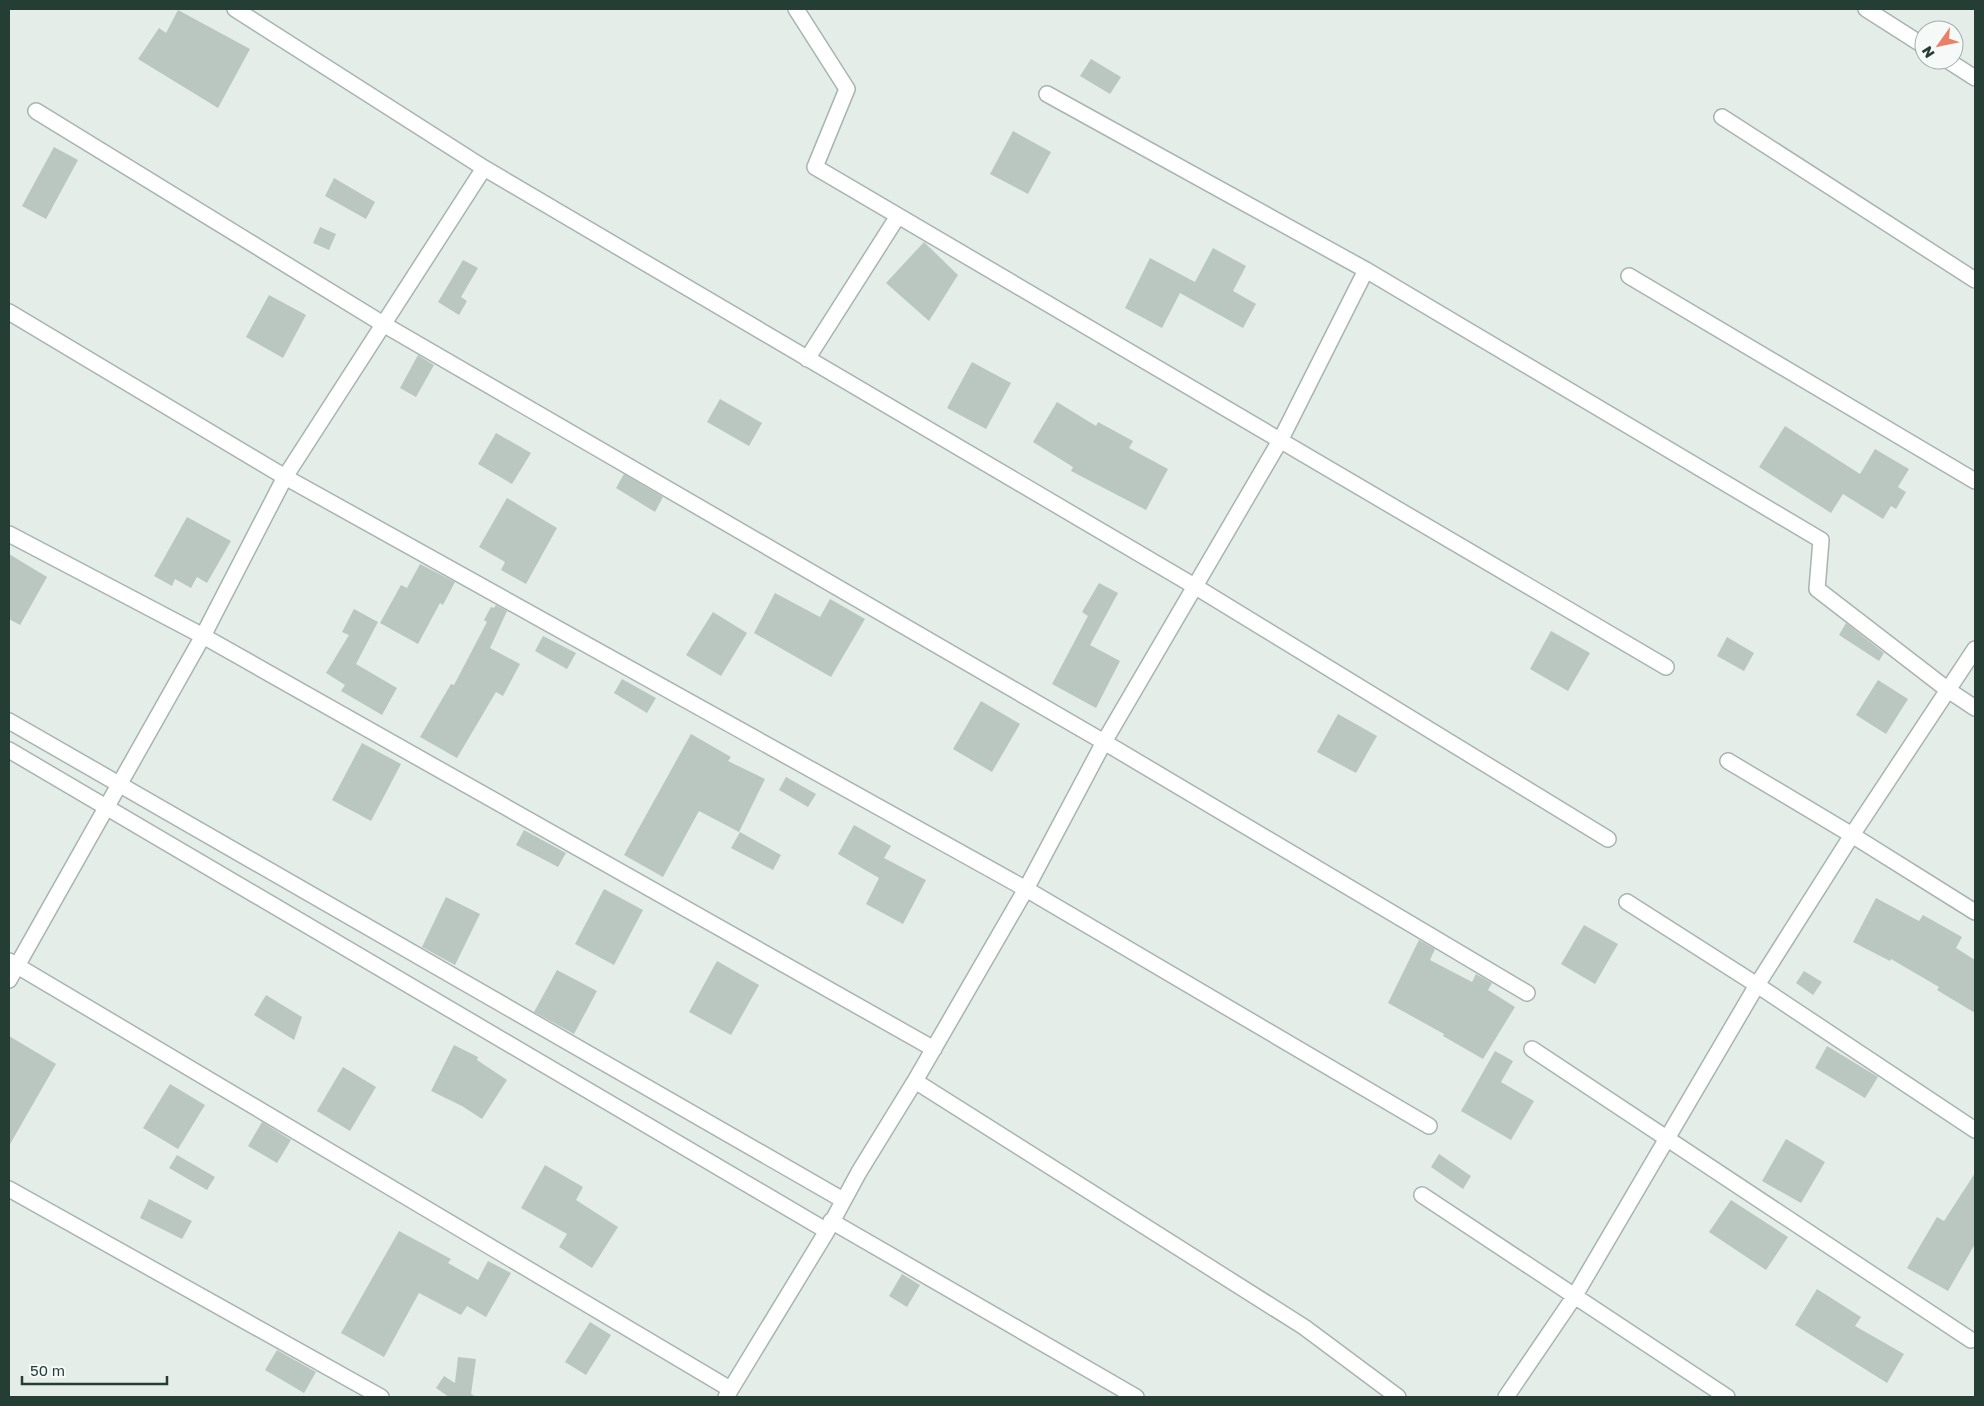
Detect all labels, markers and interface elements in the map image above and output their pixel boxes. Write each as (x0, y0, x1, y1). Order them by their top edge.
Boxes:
north arrow (1914, 20, 1964, 70)
text: N (1918, 43, 1938, 61)
scale bar (22, 1354, 168, 1386)
text: 50 m (30, 1361, 65, 1379)

